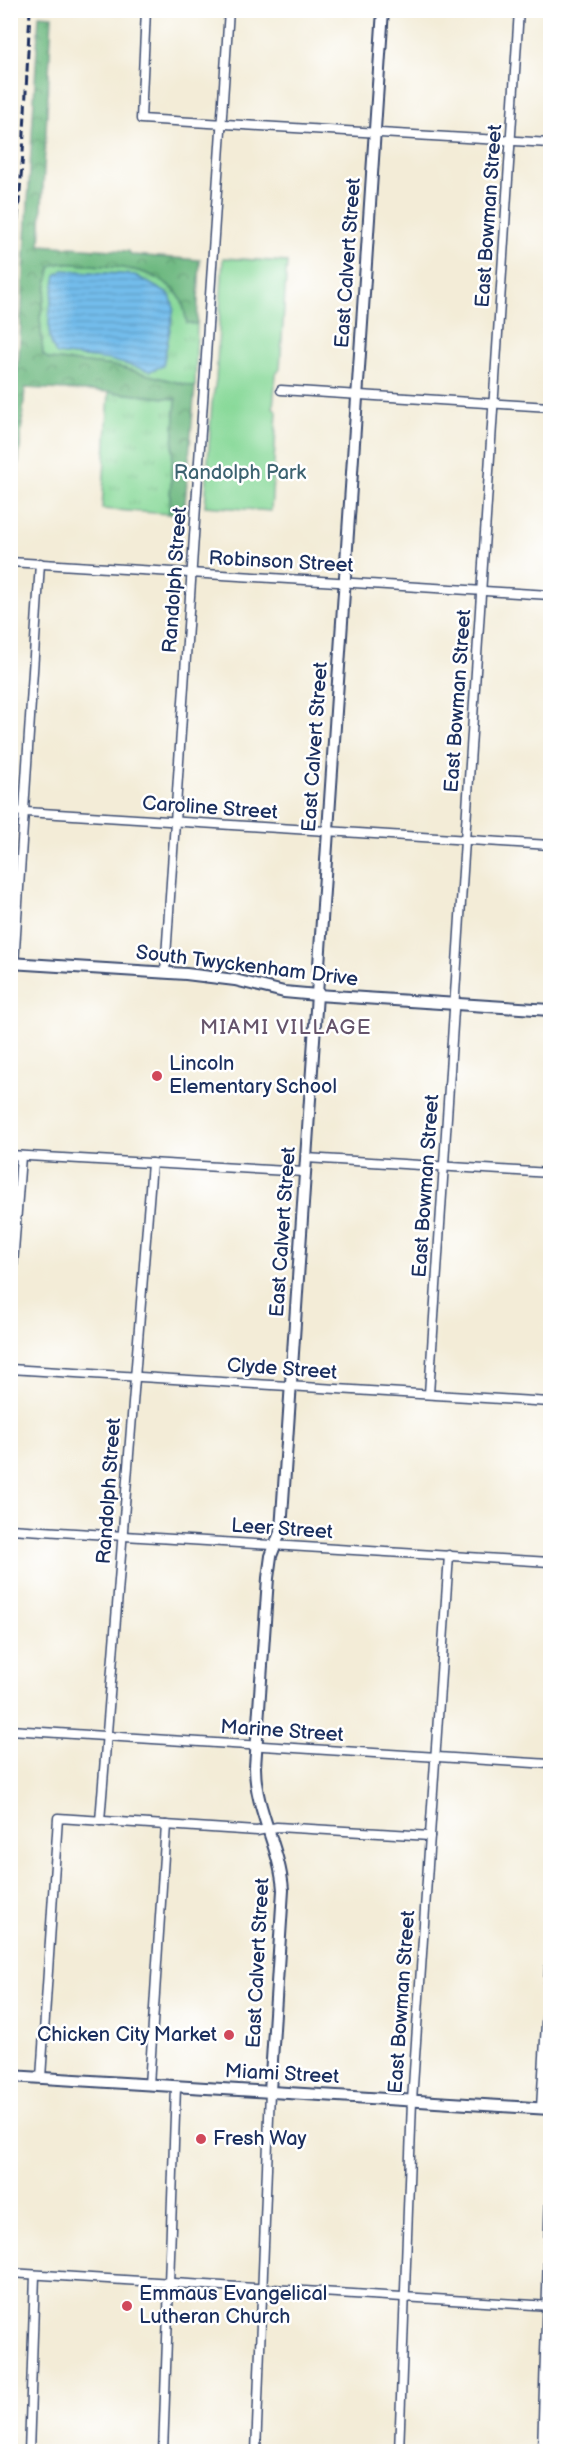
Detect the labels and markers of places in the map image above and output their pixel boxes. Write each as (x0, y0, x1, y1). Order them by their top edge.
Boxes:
place label: Lincoln Elementary School (169, 1052, 337, 1099)
marker: Lincoln Elementary School (150, 1069, 164, 1083)
place label: Chicken City Market (37, 2023, 217, 2047)
marker: Chicken City Market (222, 2028, 236, 2042)
place label: Fresh Way (213, 2127, 307, 2151)
marker: Fresh Way (194, 2132, 208, 2146)
place label: Emmaus Evangelical Lutheran Church (139, 2282, 327, 2329)
marker: Emmaus Evangelical Lutheran Church (120, 2299, 134, 2313)

